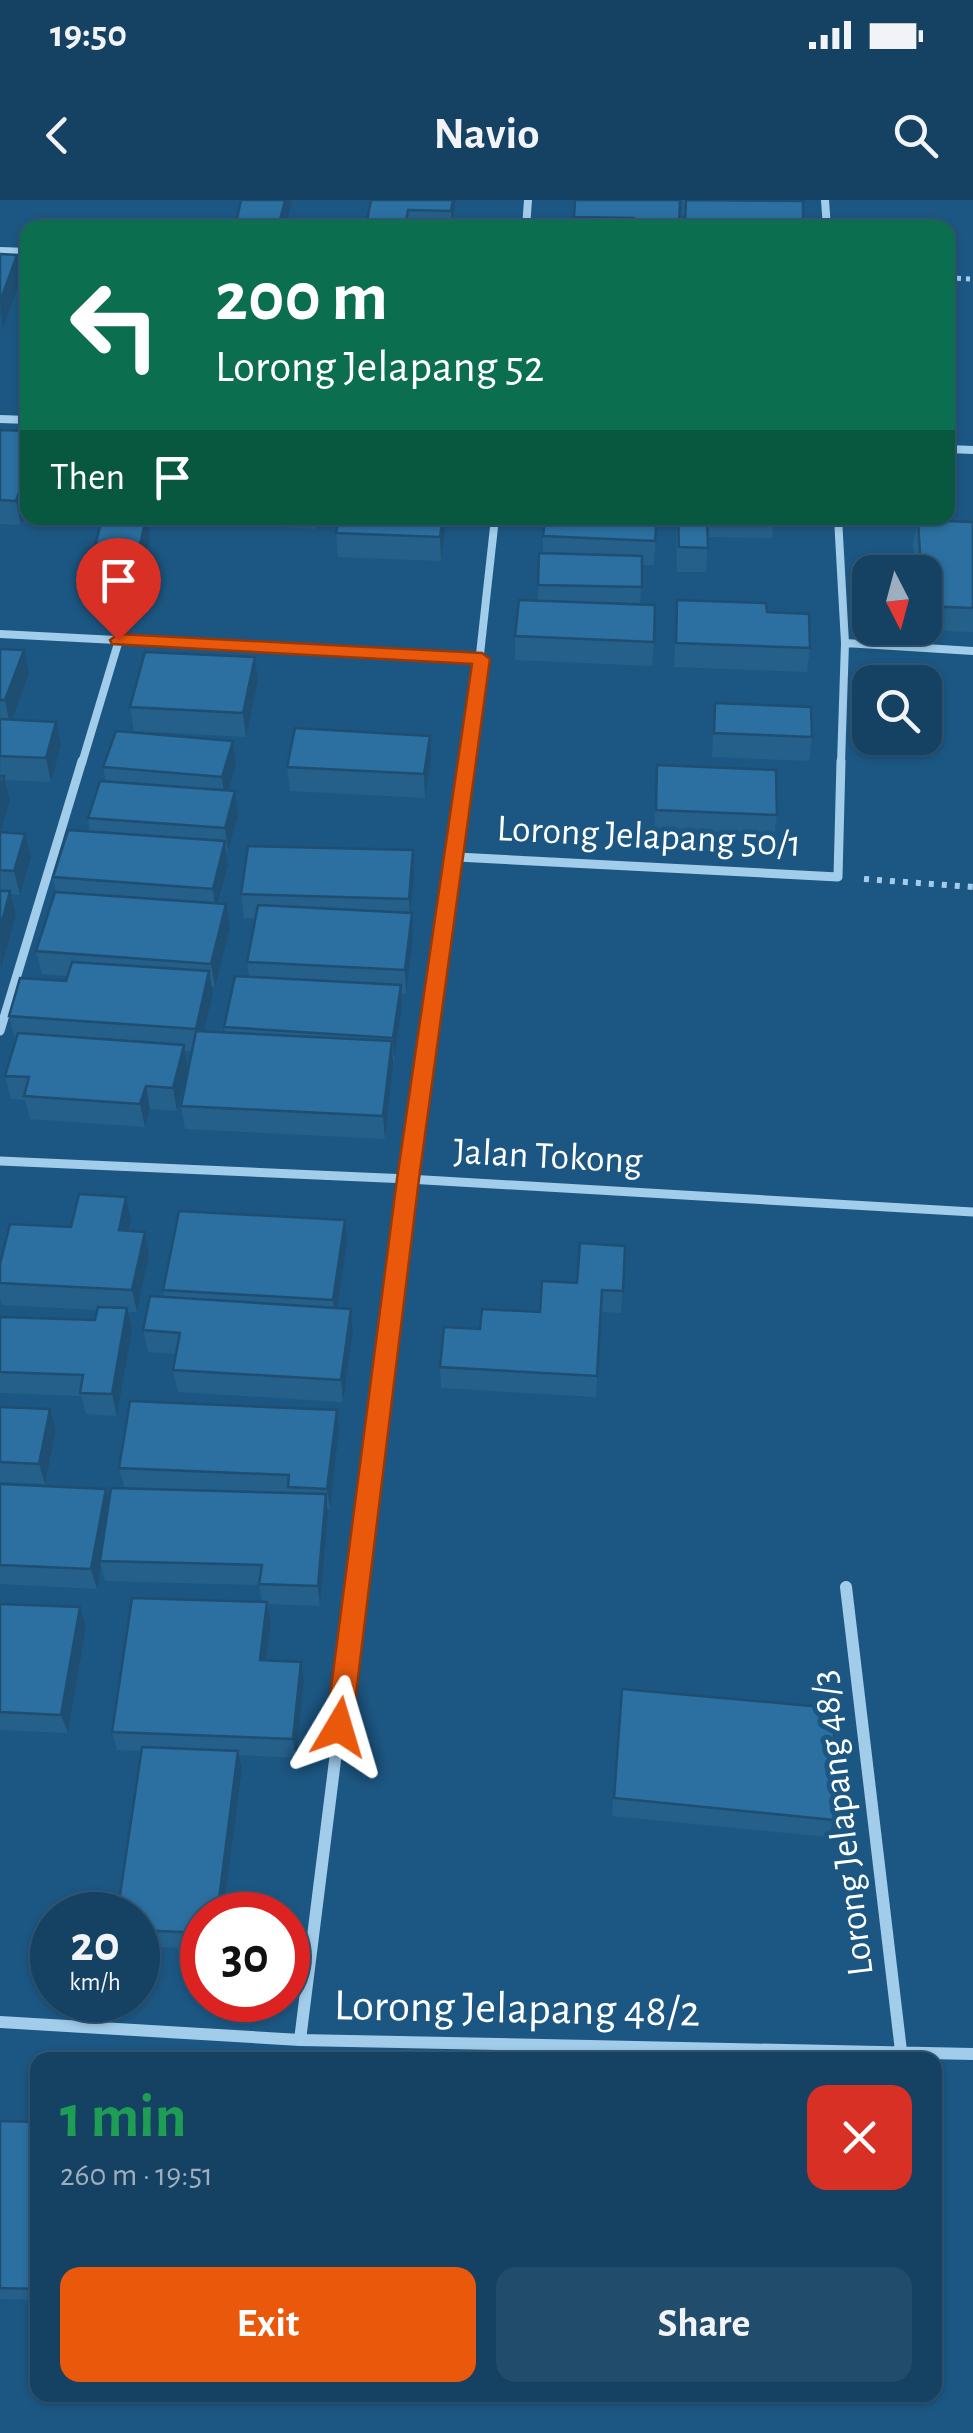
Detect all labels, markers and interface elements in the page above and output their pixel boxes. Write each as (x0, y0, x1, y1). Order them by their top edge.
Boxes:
text: 19:50 (50, 16, 127, 54)
icon: back (30, 108, 85, 163)
icon: search (888, 108, 943, 163)
text: Navio (434, 112, 539, 157)
icon: left (50, 260, 180, 390)
text: 200 m (215, 263, 388, 333)
text: Lorong Jelapang 52 (215, 345, 544, 390)
icon: arrive (145, 450, 200, 505)
text: Then (50, 459, 125, 497)
pin (76, 538, 161, 641)
icon: arrive (91, 553, 146, 608)
north arrow (852, 555, 942, 645)
map controls (852, 555, 942, 755)
button: search (852, 665, 942, 755)
street label: Lorong Jelapang 50/1 (496, 810, 802, 864)
street label: Jalan Tokong (453, 1133, 644, 1181)
street label: Lorong Jelapang 48/3 (805, 1668, 881, 1978)
position arrow (287, 1675, 391, 1779)
speed limit sign: 30 (180, 1892, 310, 2022)
text: 20 (70, 1920, 120, 1970)
text: km/h (69, 1970, 121, 1995)
street label: Lorong Jelapang 48/2 (333, 1983, 701, 2035)
button: close (807, 2085, 912, 2190)
text: 1 min (60, 2088, 186, 2148)
text: 260 m · 19:51 (60, 2159, 213, 2191)
button: Exit (60, 2267, 476, 2382)
button: Share (496, 2267, 912, 2382)

